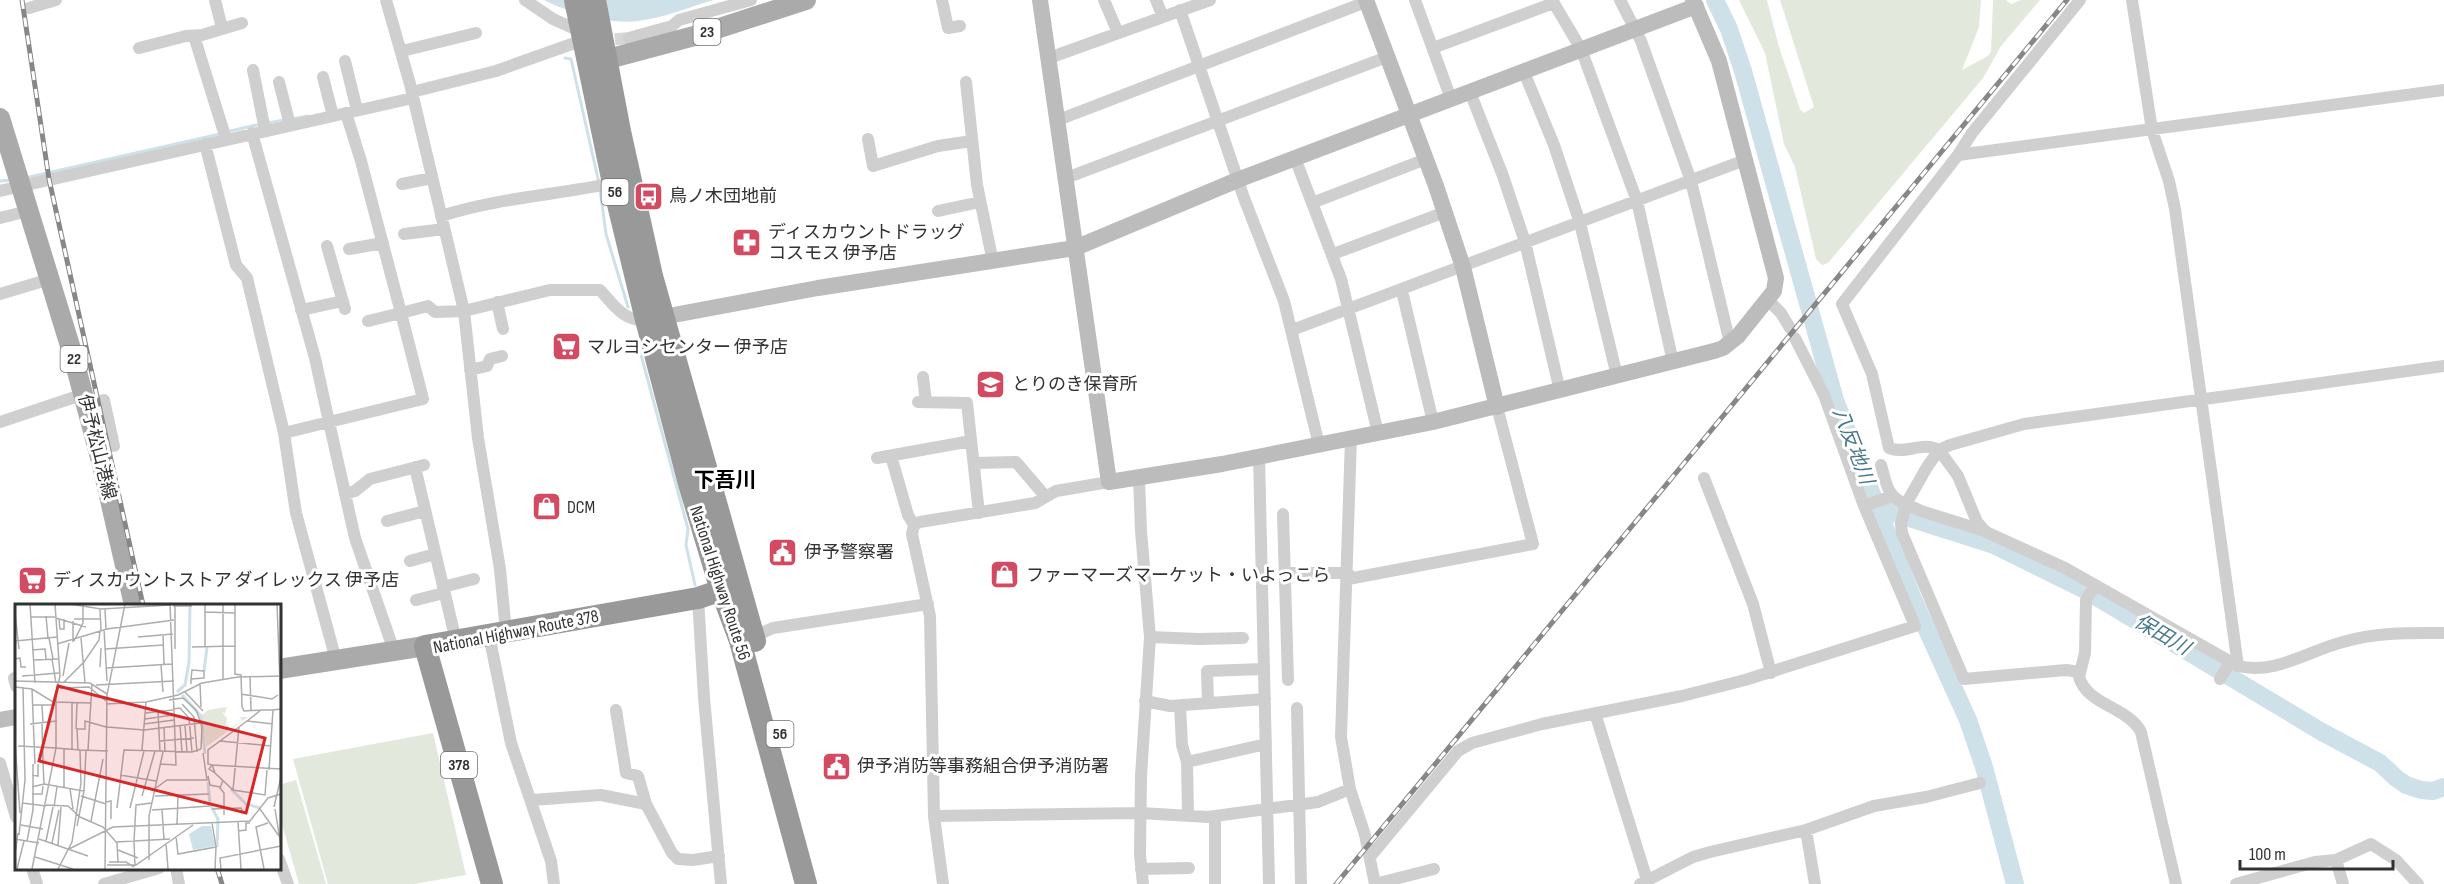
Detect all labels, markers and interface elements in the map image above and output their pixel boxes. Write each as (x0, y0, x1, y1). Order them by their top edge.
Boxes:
road number: 23 (694, 19, 720, 45)
road number: 56 (602, 179, 628, 205)
bus stop icon: 鳥ノ木団地前 (632, 180, 664, 212)
place label: 鳥ノ木団地前 (669, 186, 777, 207)
place label: ディスカウントドラッグ コスモス 伊予店 (768, 222, 965, 264)
pharmacy icon: ディスカウントドラッグ コスモス 伊予店 (731, 226, 763, 258)
supermarket icon: マルヨシセンター 伊予店 (550, 331, 582, 363)
place label: マルヨシセンター 伊予店 (587, 337, 788, 358)
road number: 22 (60, 346, 88, 372)
school or university icon: とりのき保育所 (975, 368, 1007, 400)
place label: とりのき保育所 (1012, 374, 1137, 395)
street label: 伊予松山港線 (74, 392, 120, 502)
water label: 八反地川 (1827, 404, 1879, 490)
district label: 下吾川 (694, 468, 757, 493)
shop icon: DCM (530, 491, 562, 523)
place label: DCM (567, 497, 595, 518)
street label: National Highway Route 56 (685, 503, 755, 663)
public building icon: 伊予警察署 (767, 536, 799, 568)
place label: 伊予警察署 (804, 542, 894, 563)
shop icon: ファーマーズマーケット・いよっこら (989, 559, 1021, 591)
supermarket icon: ディスカウントストア ダイレックス 伊予店 (16, 564, 48, 596)
place label: ファーマーズマーケット・いよっこら (1026, 565, 1330, 586)
place label: ディスカウントストア ダイレックス 伊予店 (53, 570, 399, 591)
inset map (15, 604, 280, 869)
street label: National Highway Route 378 (431, 606, 601, 658)
water label: 保田川 (2130, 610, 2196, 661)
road number: 56 (766, 721, 794, 747)
public building icon: 伊予消防等事務組合伊予消防署 (820, 750, 852, 782)
road number: 378 (441, 752, 477, 778)
place label: 伊予消防等事務組合伊予消防署 (857, 756, 1109, 777)
scale bar (2240, 833, 2393, 871)
text: 100 m (2249, 844, 2286, 865)

